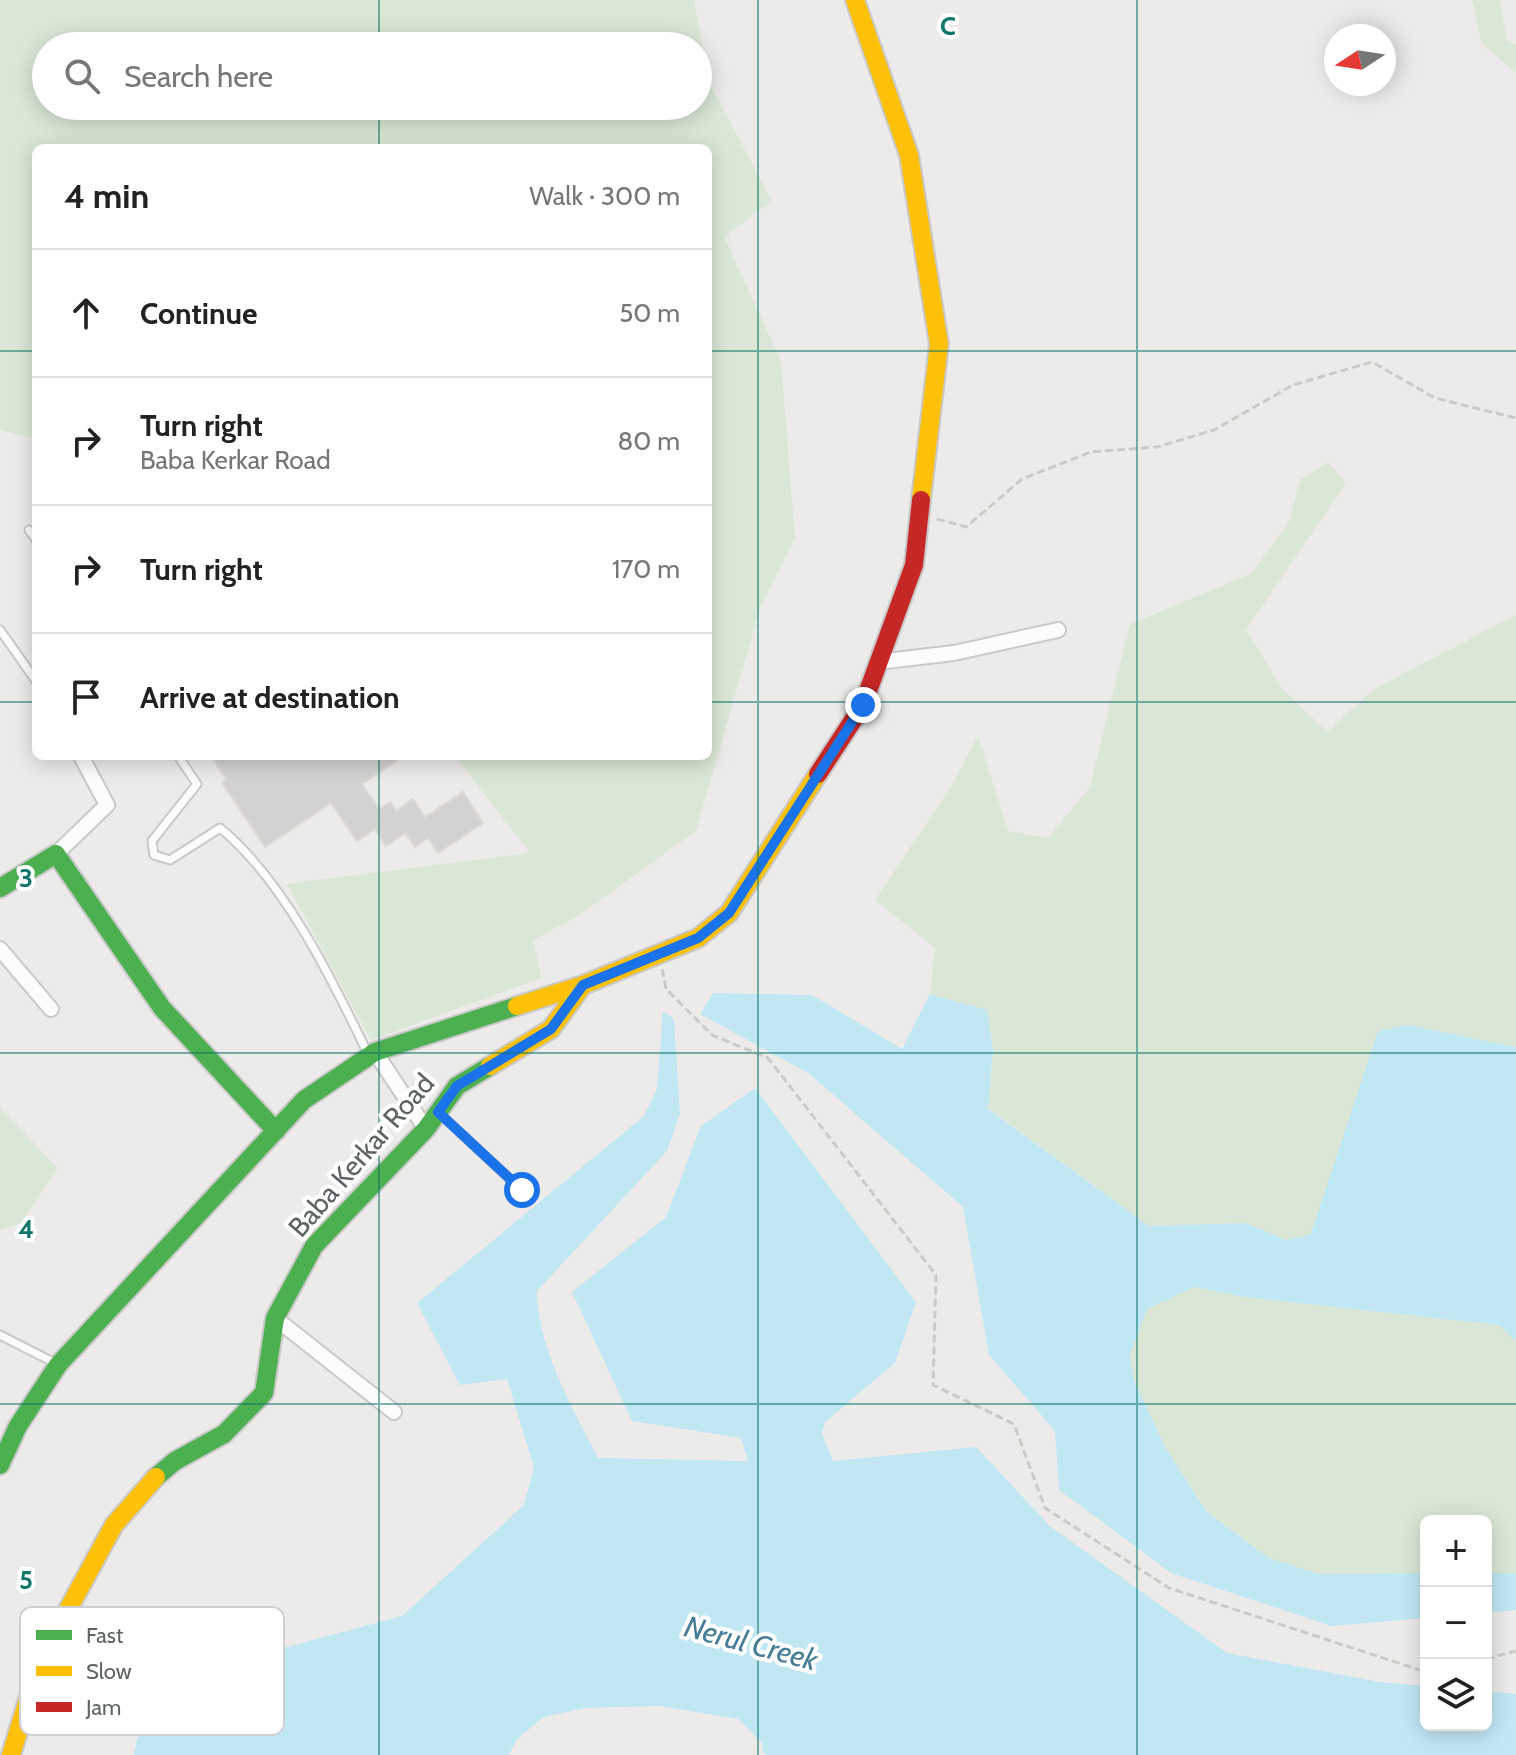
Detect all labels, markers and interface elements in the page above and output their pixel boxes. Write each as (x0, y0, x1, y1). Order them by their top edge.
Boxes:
text: C (940, 10, 956, 42)
north arrow (1324, 24, 1396, 96)
search box (32, 32, 712, 120)
icon: search (60, 54, 104, 98)
text: Search here (124, 58, 273, 95)
text: 4 min (64, 175, 149, 217)
text: Walk · 300 m (529, 180, 680, 212)
icon: ahead (64, 291, 108, 335)
text: Continue (140, 295, 257, 332)
text: 50 m (619, 297, 680, 329)
text: Turn right (140, 407, 263, 444)
icon: right (64, 419, 108, 463)
text: 80 m (617, 425, 680, 457)
text: Baba Kerkar Road (140, 444, 331, 476)
icon: right (64, 547, 108, 591)
text: Turn right (140, 551, 263, 588)
text: 170 m (612, 553, 680, 585)
icon: arrive (64, 675, 108, 719)
text: Arrive at destination (140, 679, 400, 716)
route end (845, 687, 881, 723)
text: 3 (19, 862, 33, 894)
street label: Baba Kerkar Road (281, 1066, 441, 1244)
route start (504, 1172, 540, 1208)
text: 4 (18, 1213, 34, 1245)
map controls (1420, 1515, 1492, 1731)
button: + (1420, 1515, 1492, 1587)
text: 5 (19, 1564, 33, 1596)
button: − (1420, 1587, 1492, 1659)
legend (20, 1607, 284, 1735)
water label: Nerul Creek (680, 1607, 823, 1679)
text: Fast (86, 1622, 124, 1649)
text: Slow (86, 1658, 132, 1685)
button: layers (1420, 1659, 1492, 1731)
text: Jam (85, 1694, 121, 1721)

